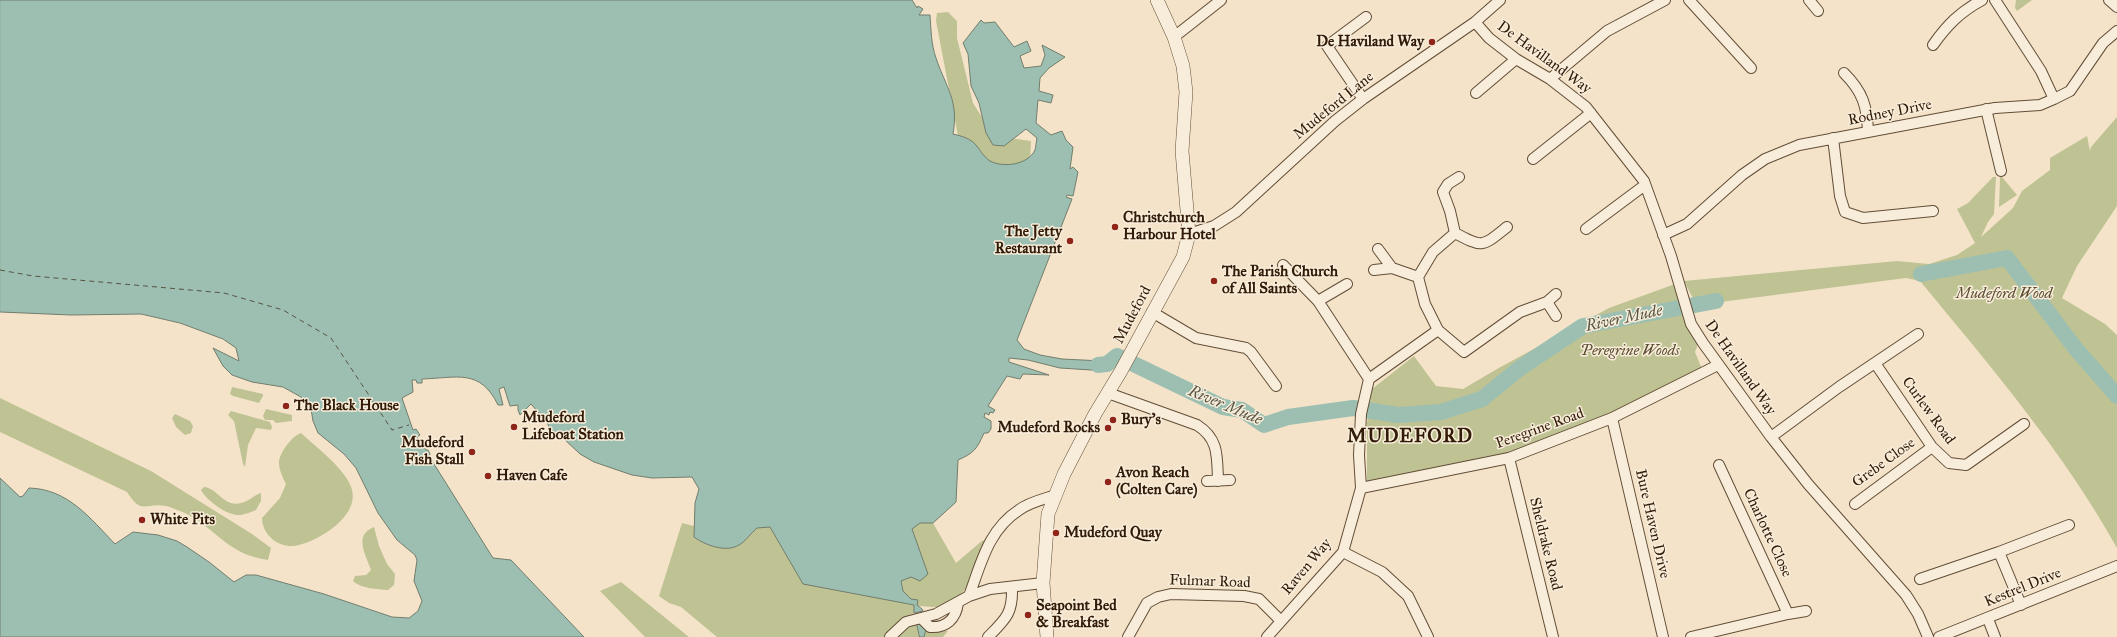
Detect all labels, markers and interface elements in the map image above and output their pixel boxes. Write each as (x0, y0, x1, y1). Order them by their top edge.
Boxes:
street label: De Havilland Way (1493, 18, 1595, 98)
place label: De Haviland Way (1316, 33, 1424, 51)
marker: De Haviland Way (1427, 37, 1437, 47)
street label: Mudeford Lane (1290, 68, 1378, 144)
street label: Rodney Drive (1847, 96, 1933, 130)
place label: Christchurch Harbour Hotel (1123, 209, 1216, 244)
marker: Christchurch Harbour Hotel (1110, 222, 1120, 232)
place label: The Jetty Restaurant (995, 223, 1062, 258)
marker: The Jetty Restaurant (1065, 236, 1075, 246)
place label: The Parish Church of All Saints (1222, 263, 1338, 298)
marker: The Parish Church of All Saints (1209, 276, 1219, 286)
street label: Mudeford (1110, 283, 1156, 347)
park label: Mudeford Wood (1956, 285, 2052, 303)
water label: River Mude (1584, 302, 1664, 336)
street label: De Havilland Way (1701, 317, 1779, 419)
park label: Peregrine Woods (1580, 342, 1680, 360)
street label: Curlew Road (1897, 374, 1959, 448)
water label: River Mude (1185, 382, 1265, 430)
place label: The Black House (294, 397, 399, 415)
marker: The Black House (281, 401, 291, 411)
street label: Peregrine Road (1493, 405, 1587, 453)
place label: Mudeford Lifeboat Station (522, 409, 624, 444)
place label: Bury's (1121, 411, 1161, 429)
marker: Bury's (1108, 415, 1118, 425)
place label: Mudeford Rocks (997, 419, 1100, 437)
marker: Mudeford Lifeboat Station (509, 422, 519, 432)
marker: Mudeford Rocks (1103, 423, 1113, 433)
district label: MUDEFORD (1347, 426, 1473, 448)
place label: Mudeford Fish Stall (401, 434, 464, 469)
street label: Grebe Close (1849, 434, 1919, 492)
marker: Mudeford Fish Stall (467, 447, 477, 457)
place label: Avon Reach (Colten Care) (1116, 464, 1197, 499)
place label: Haven Cafe (496, 467, 568, 485)
street label: Bure Haven Drive (1631, 468, 1673, 580)
marker: Haven Cafe (483, 471, 493, 481)
marker: Avon Reach (Colten Care) (1103, 477, 1113, 487)
street label: Charlotte Close (1739, 486, 1795, 580)
street label: Sheldrake Road (1525, 496, 1565, 592)
place label: White Pits (150, 511, 215, 529)
marker: White Pits (137, 515, 147, 525)
place label: Mudeford Quay (1064, 524, 1162, 542)
marker: Mudeford Quay (1051, 528, 1061, 538)
street label: Raven Way (1278, 535, 1336, 599)
street label: Kestrel Drive (1982, 564, 2064, 612)
street label: Fulmar Road (1169, 572, 1251, 592)
place label: Seapoint Bed & Breakfast (1036, 597, 1117, 632)
marker: Seapoint Bed & Breakfast (1023, 610, 1033, 620)

